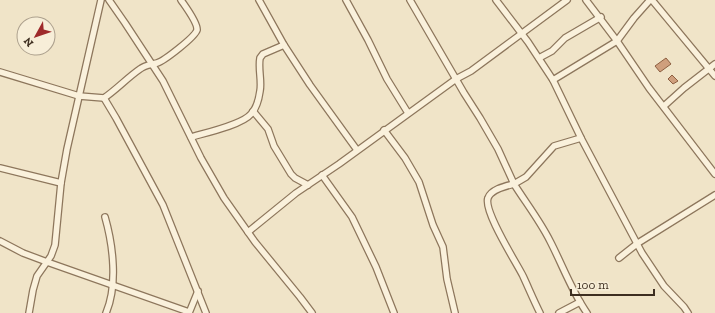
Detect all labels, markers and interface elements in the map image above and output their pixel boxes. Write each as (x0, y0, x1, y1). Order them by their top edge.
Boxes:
north arrow (16, 16, 56, 56)
text: N (21, 34, 36, 49)
scale bar (571, 271, 654, 297)
text: 100 m (577, 278, 609, 292)

